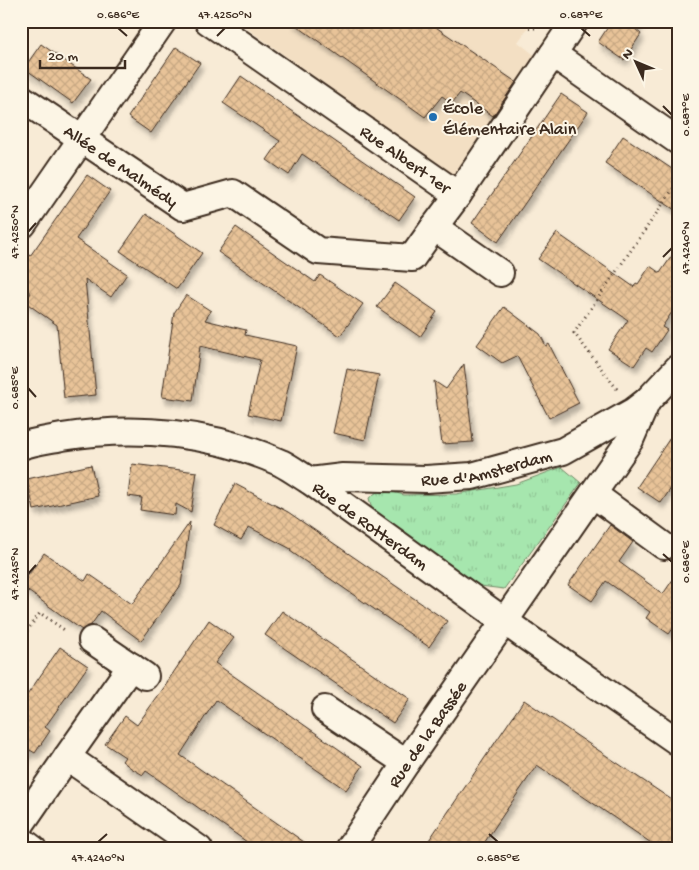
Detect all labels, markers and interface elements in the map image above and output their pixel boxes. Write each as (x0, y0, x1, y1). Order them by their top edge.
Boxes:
text: 0.686°E (97, 9, 140, 23)
text: 47.4250°N (198, 9, 252, 23)
text: 0.687°E (560, 9, 603, 23)
scale bar (40, 38, 125, 70)
north arrow (612, 38, 662, 88)
text: N (619, 46, 638, 64)
text: 20 m (48, 48, 78, 66)
text: 0.687°E (680, 93, 694, 136)
place label: École Élémentaire Alain (443, 99, 577, 141)
marker: École Élémentaire Alain (427, 111, 439, 123)
street label: Allée de Malmédy (59, 122, 181, 214)
street label: Rue Albert 1er (355, 122, 455, 200)
text: 47.4250°N (9, 205, 23, 259)
text: 47.4240°N (680, 221, 694, 274)
text: 0.685°E (9, 366, 23, 409)
street label: Rue d'Amsterdam (421, 446, 555, 492)
street label: Rue de Rotterdam (307, 478, 432, 576)
text: 0.686°E (680, 540, 694, 583)
text: 47.4245°N (9, 548, 23, 600)
street label: Rue de la Bassée (385, 677, 473, 792)
text: 47.4240°N (72, 852, 125, 866)
text: 0.685°E (477, 852, 520, 866)

